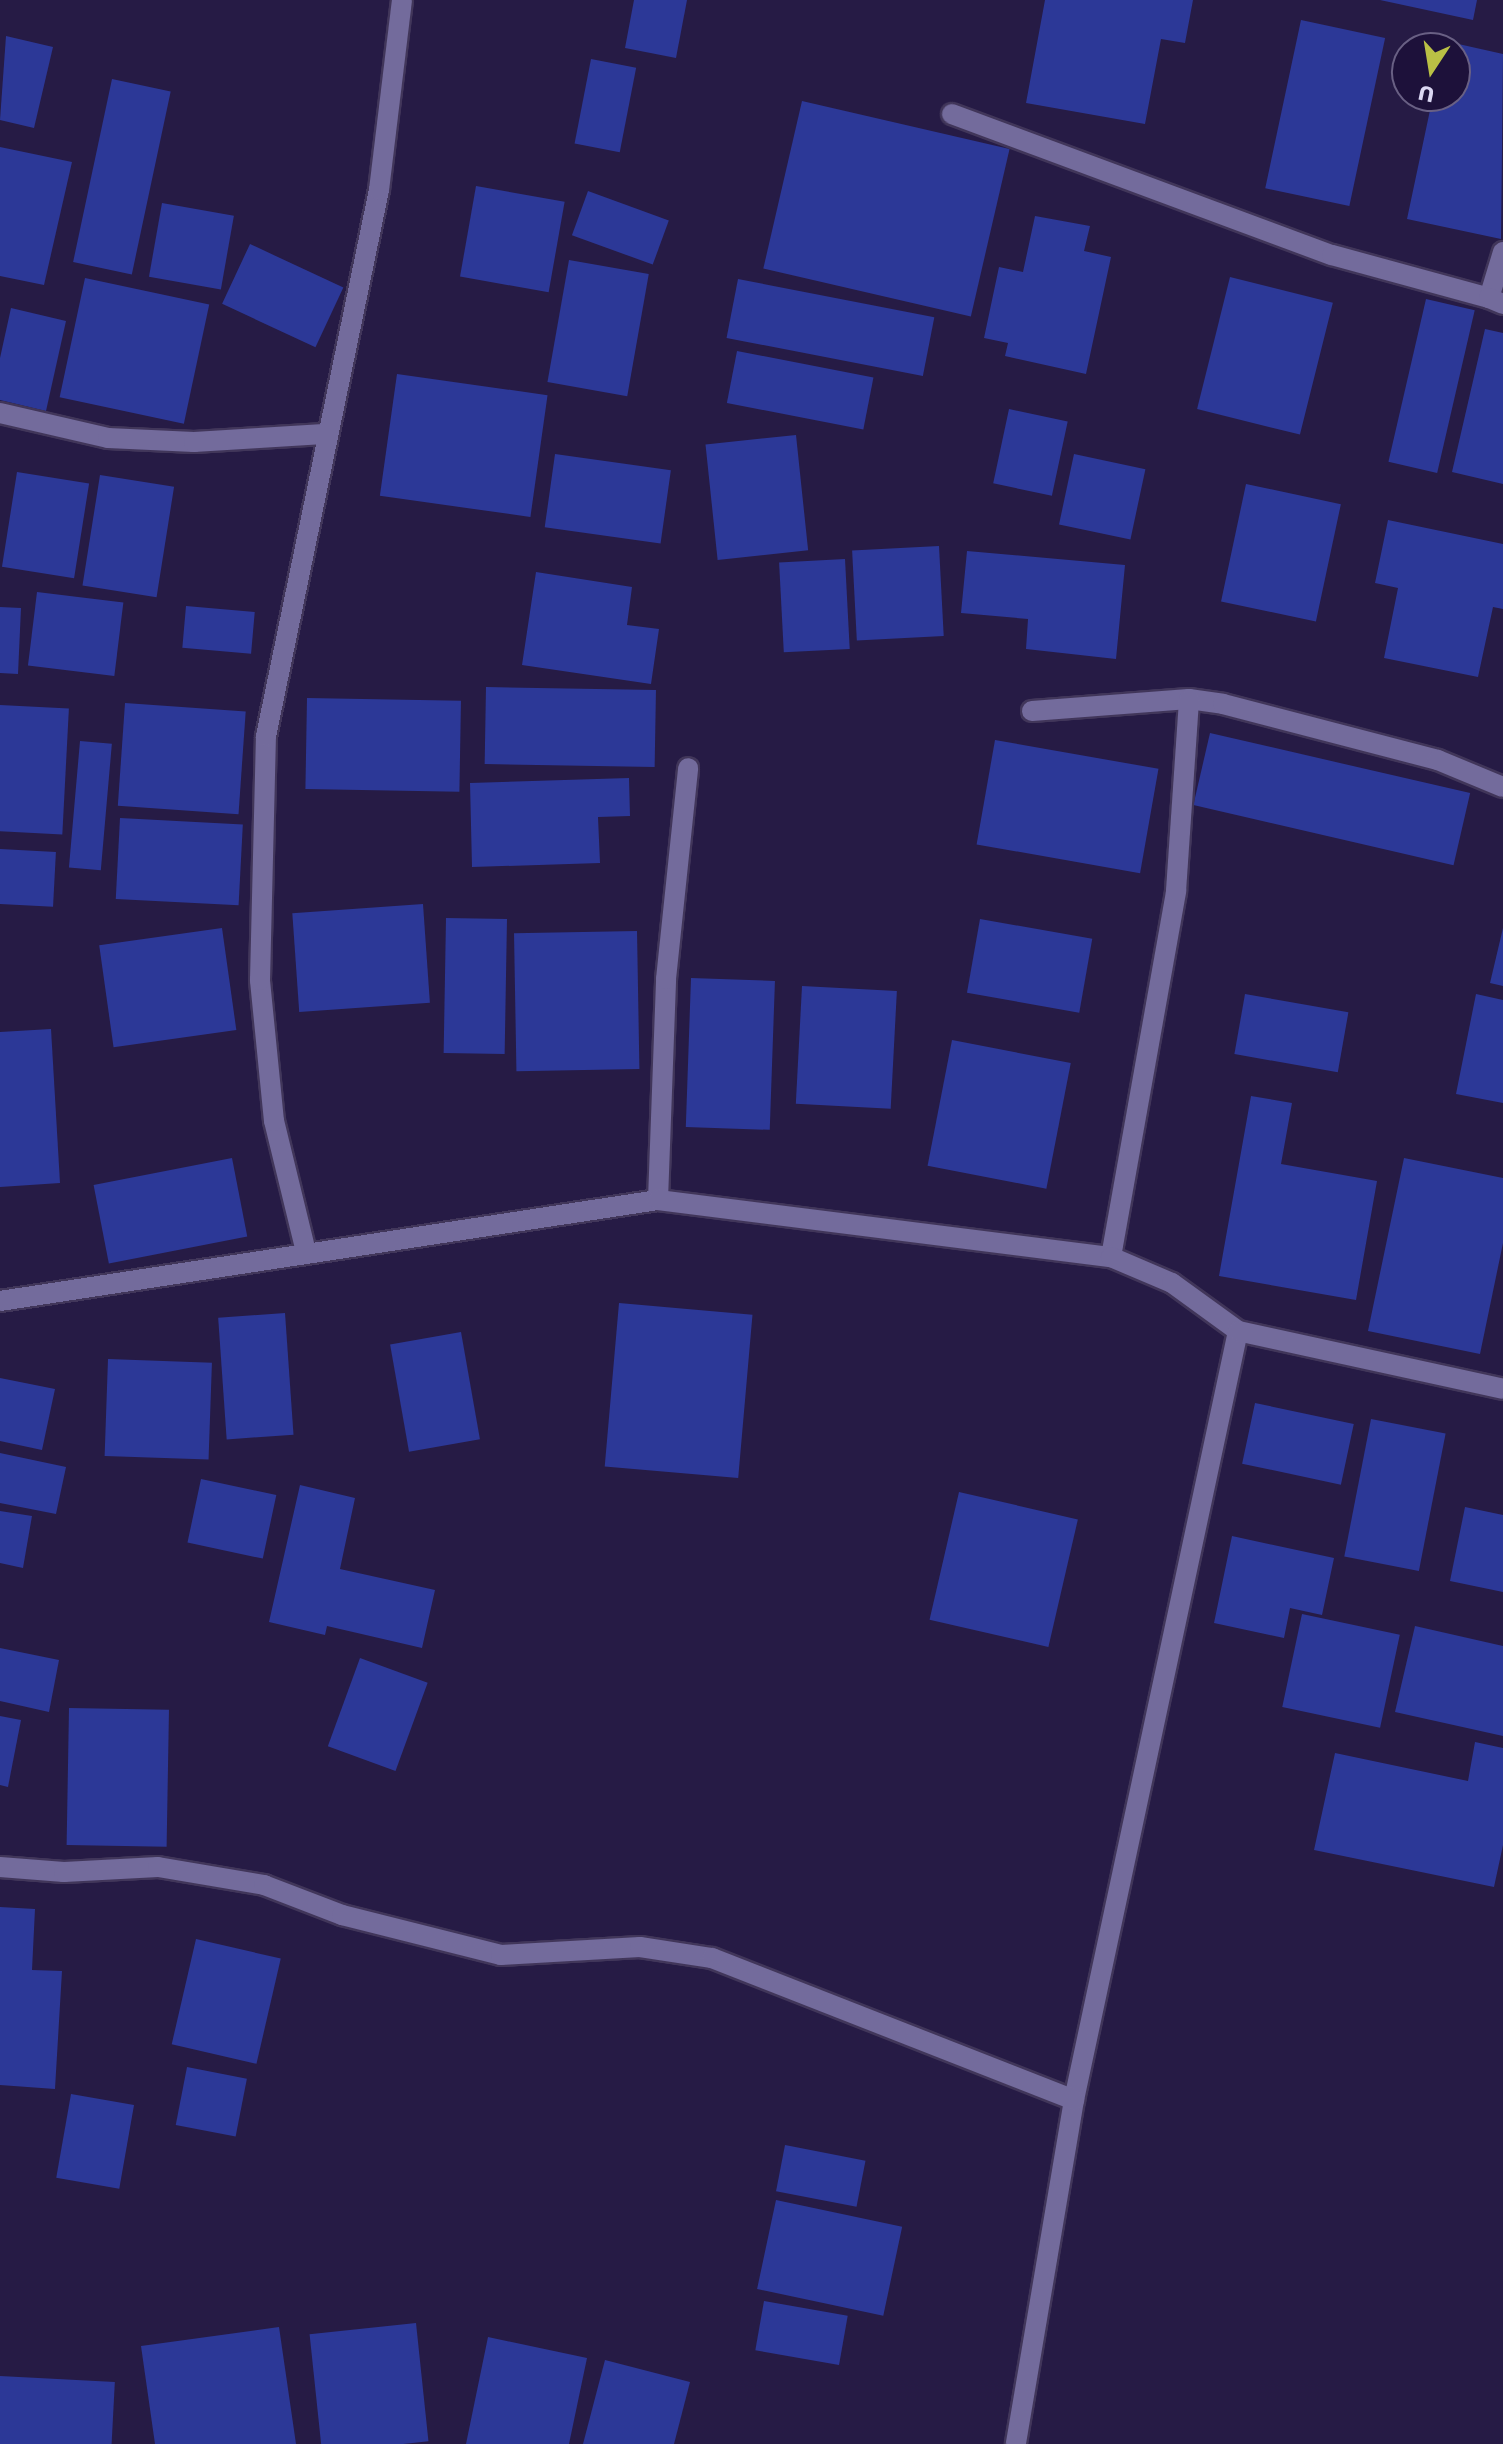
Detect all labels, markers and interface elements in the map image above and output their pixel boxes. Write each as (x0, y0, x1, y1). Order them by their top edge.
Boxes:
north arrow (1391, 32, 1471, 112)
text: U (1416, 80, 1437, 108)

